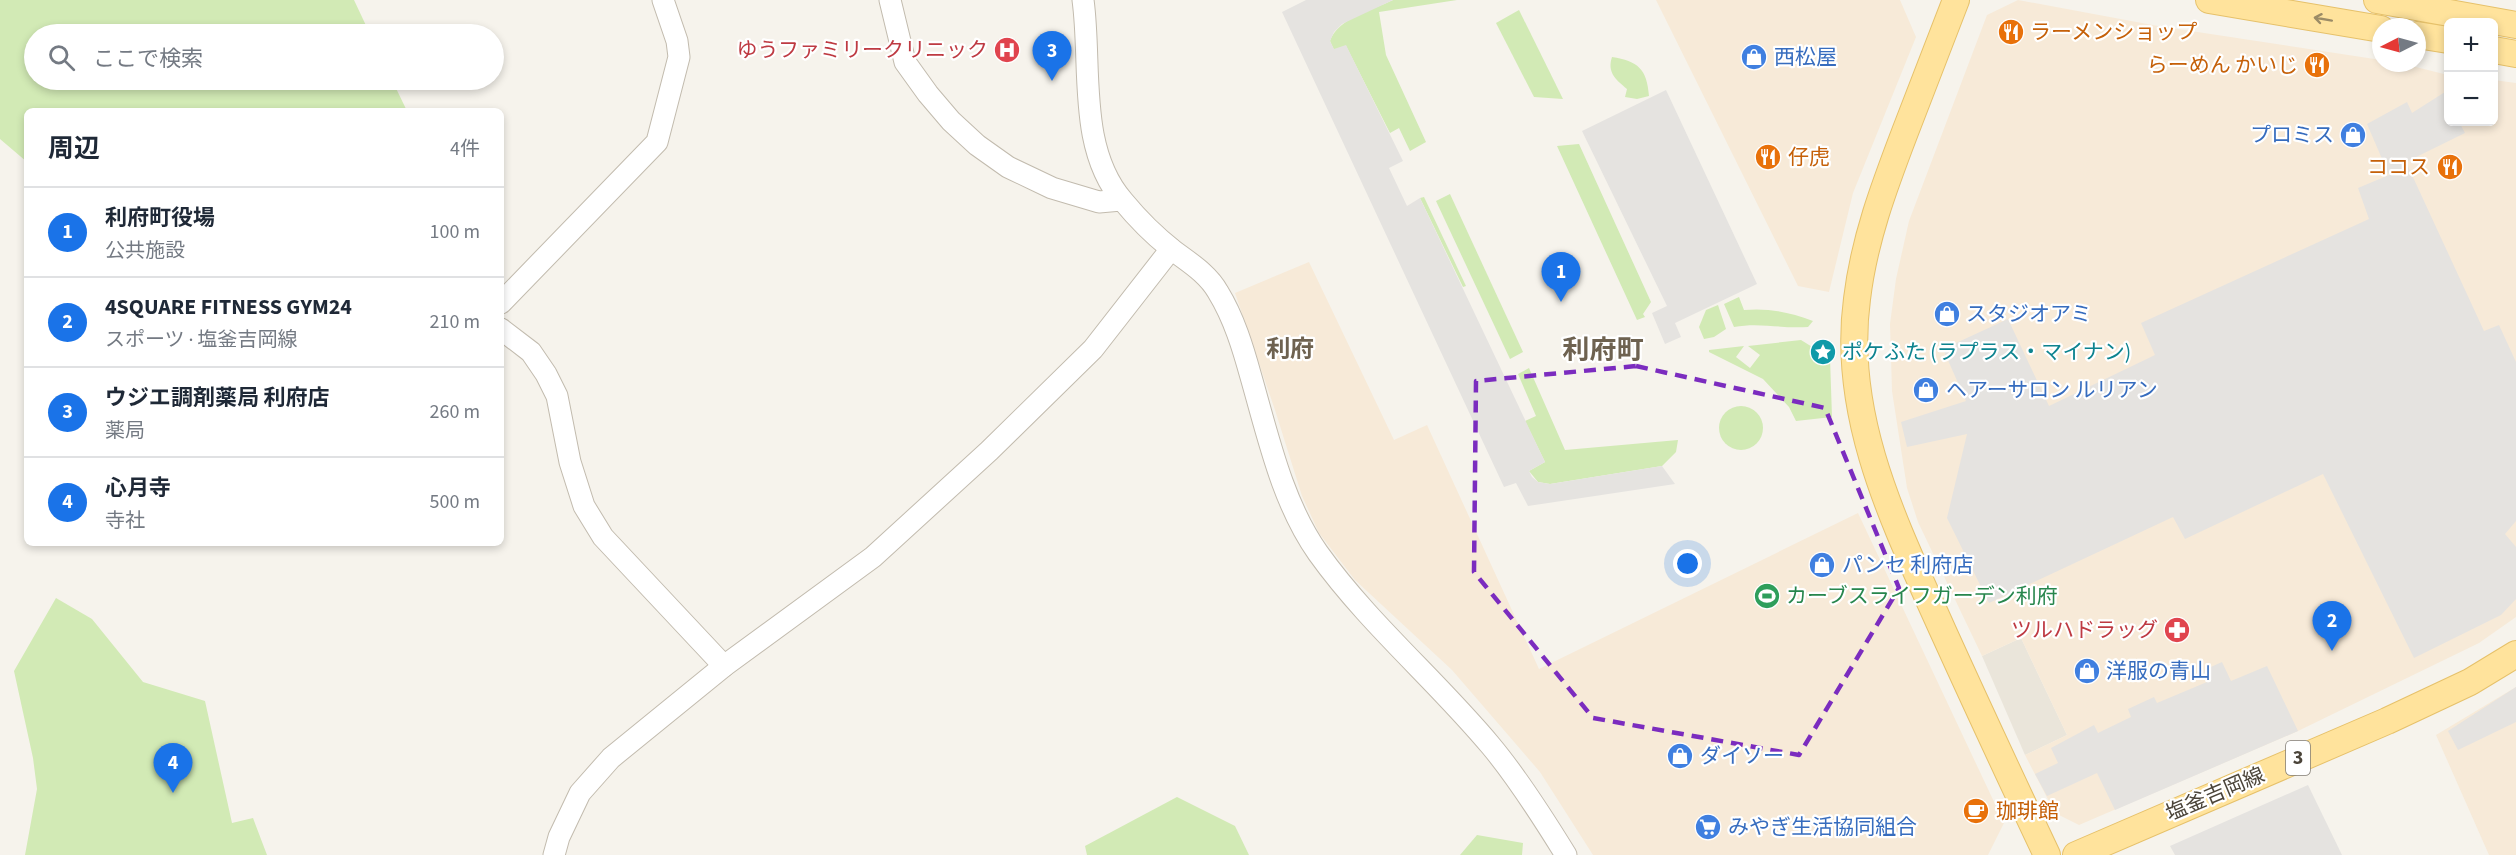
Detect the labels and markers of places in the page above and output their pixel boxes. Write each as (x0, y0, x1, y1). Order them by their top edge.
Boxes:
restaurant icon: ラーメンショップ (1996, 17, 2026, 47)
place label: ラーメンショップ (2030, 17, 2197, 47)
pin: 3 (1032, 32, 1072, 81)
place label: ゆうファミリークリニック (736, 35, 988, 65)
hospital icon: ゆうファミリークリニック (992, 35, 1022, 65)
shop icon: 西松屋 (1739, 42, 1769, 72)
place label: 西松屋 (1774, 42, 1837, 72)
place label: らーめん かいじ (2147, 50, 2298, 80)
restaurant icon: らーめん かいじ (2302, 50, 2332, 80)
place label: プロミス (2250, 120, 2334, 150)
shop icon: プロミス (2338, 120, 2368, 150)
restaurant icon: 仔虎 (1753, 142, 1783, 172)
place label: 仔虎 (1788, 142, 1830, 172)
place label: ココス (2367, 152, 2430, 182)
restaurant icon: ココス (2435, 152, 2465, 182)
pin: 1 (1542, 252, 1580, 302)
shop icon: スタジオアミ (1932, 299, 1962, 329)
place label: スタジオアミ (1966, 299, 2092, 329)
place icon: ポケふた (ラプラス・マイナン) (1808, 337, 1838, 367)
place label: ポケふた (ラプラス・マイナン) (1842, 337, 2131, 367)
shop icon: ヘアーサロン ルリアン (1911, 375, 1941, 405)
place label: ヘアーサロン ルリアン (1946, 375, 2158, 405)
shop icon: パンセ 利府店 (1807, 550, 1837, 580)
place label: パンセ 利府店 (1842, 550, 1973, 580)
sports icon: カーブスライフガーデン利府 (1752, 581, 1782, 611)
place label: カーブスライフガーデン利府 (1786, 581, 2058, 611)
pin: 2 (2312, 602, 2352, 651)
place label: ツルハドラッグ (2011, 615, 2158, 645)
pharmacy icon: ツルハドラッグ (2162, 615, 2192, 645)
shop icon: 洋服の青山 (2072, 656, 2102, 686)
place label: 洋服の青山 (2106, 656, 2211, 686)
shop icon: ダイソー (1665, 741, 1695, 771)
place label: ダイソー (1700, 741, 1784, 771)
pin: 4 (154, 744, 192, 793)
cafe icon: 珈琲館 (1961, 796, 1991, 826)
place label: 珈琲館 (1996, 796, 2059, 826)
supermarket icon: みやぎ生活協同組合 (1693, 812, 1723, 842)
place label: みやぎ生活協同組合 (1728, 812, 1917, 842)

